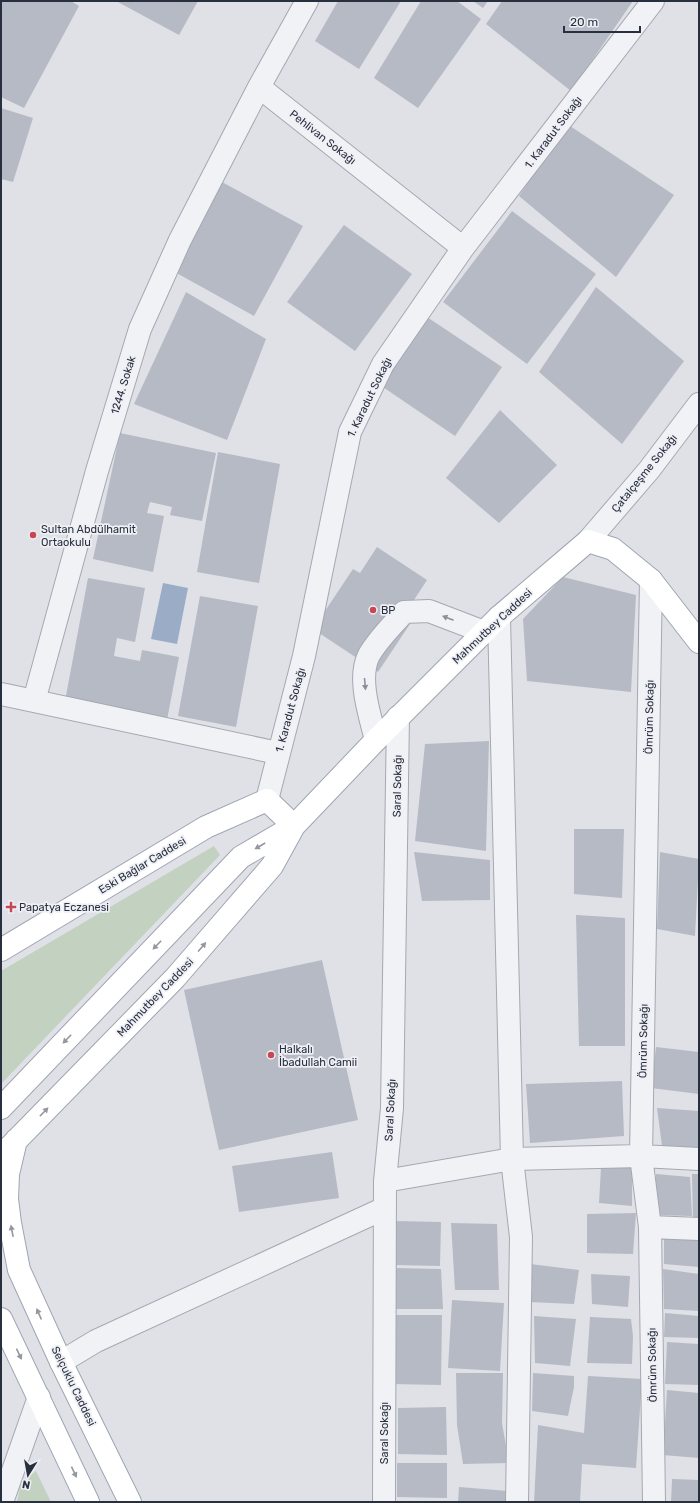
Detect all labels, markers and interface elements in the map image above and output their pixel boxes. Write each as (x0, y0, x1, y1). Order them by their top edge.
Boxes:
scale bar (564, 8, 640, 34)
text: 20 m (570, 15, 598, 29)
street label: 1. Karadut Sokağı (522, 94, 585, 171)
street label: Pehlivan Sokağı (287, 107, 358, 167)
street label: 1244. Sokak (108, 354, 139, 416)
street label: 1. Karadut Sokağı (345, 355, 394, 439)
street label: Çatalçeşme Sokağı (609, 432, 680, 515)
place label: Sultan Abdülhamit Ortaokulu (41, 523, 137, 549)
marker: Sultan Abdülhamit Ortaokulu (28, 530, 38, 540)
street label: Mahmutbey Caddesi (450, 586, 535, 667)
place label: BP (381, 604, 395, 617)
marker: BP (368, 605, 378, 615)
one-way arrow (441, 615, 453, 621)
street label: 1. Karadut Sokağı (273, 666, 308, 754)
one-way arrow (361, 678, 368, 690)
street label: Ömrüm Sokağı (642, 680, 657, 754)
street label: Saral Sokağı (390, 755, 405, 817)
street label: Eski Bağlar Caddesi (96, 834, 188, 897)
one-way arrow (255, 842, 266, 849)
place label: Papatya Eczanesi (19, 901, 109, 914)
marker: Papatya Eczanesi (6, 902, 16, 912)
one-way arrow (152, 940, 162, 950)
one-way arrow (197, 942, 206, 953)
street label: Mahmutbey Caddesi (115, 955, 196, 1039)
street label: Ömrüm Sokağı (636, 1004, 651, 1078)
one-way arrow (62, 1034, 72, 1044)
place label: Halkalı İbadullah Camii (279, 1043, 357, 1069)
marker: Halkalı İbadullah Camii (266, 1050, 276, 1060)
street label: Saral Sokağı (382, 1078, 399, 1142)
one-way arrow (39, 1107, 49, 1117)
one-way arrow (8, 1225, 14, 1238)
one-way arrow (36, 1308, 42, 1319)
street label: Ömrüm Sokağı (645, 1328, 660, 1402)
street label: Selçuklu Caddesi (49, 1344, 98, 1428)
one-way arrow (16, 1348, 22, 1360)
street label: Saral Sokağı (378, 1402, 391, 1464)
north arrow (8, 1455, 48, 1495)
one-way arrow (71, 1466, 77, 1478)
text: N (21, 1477, 31, 1491)

